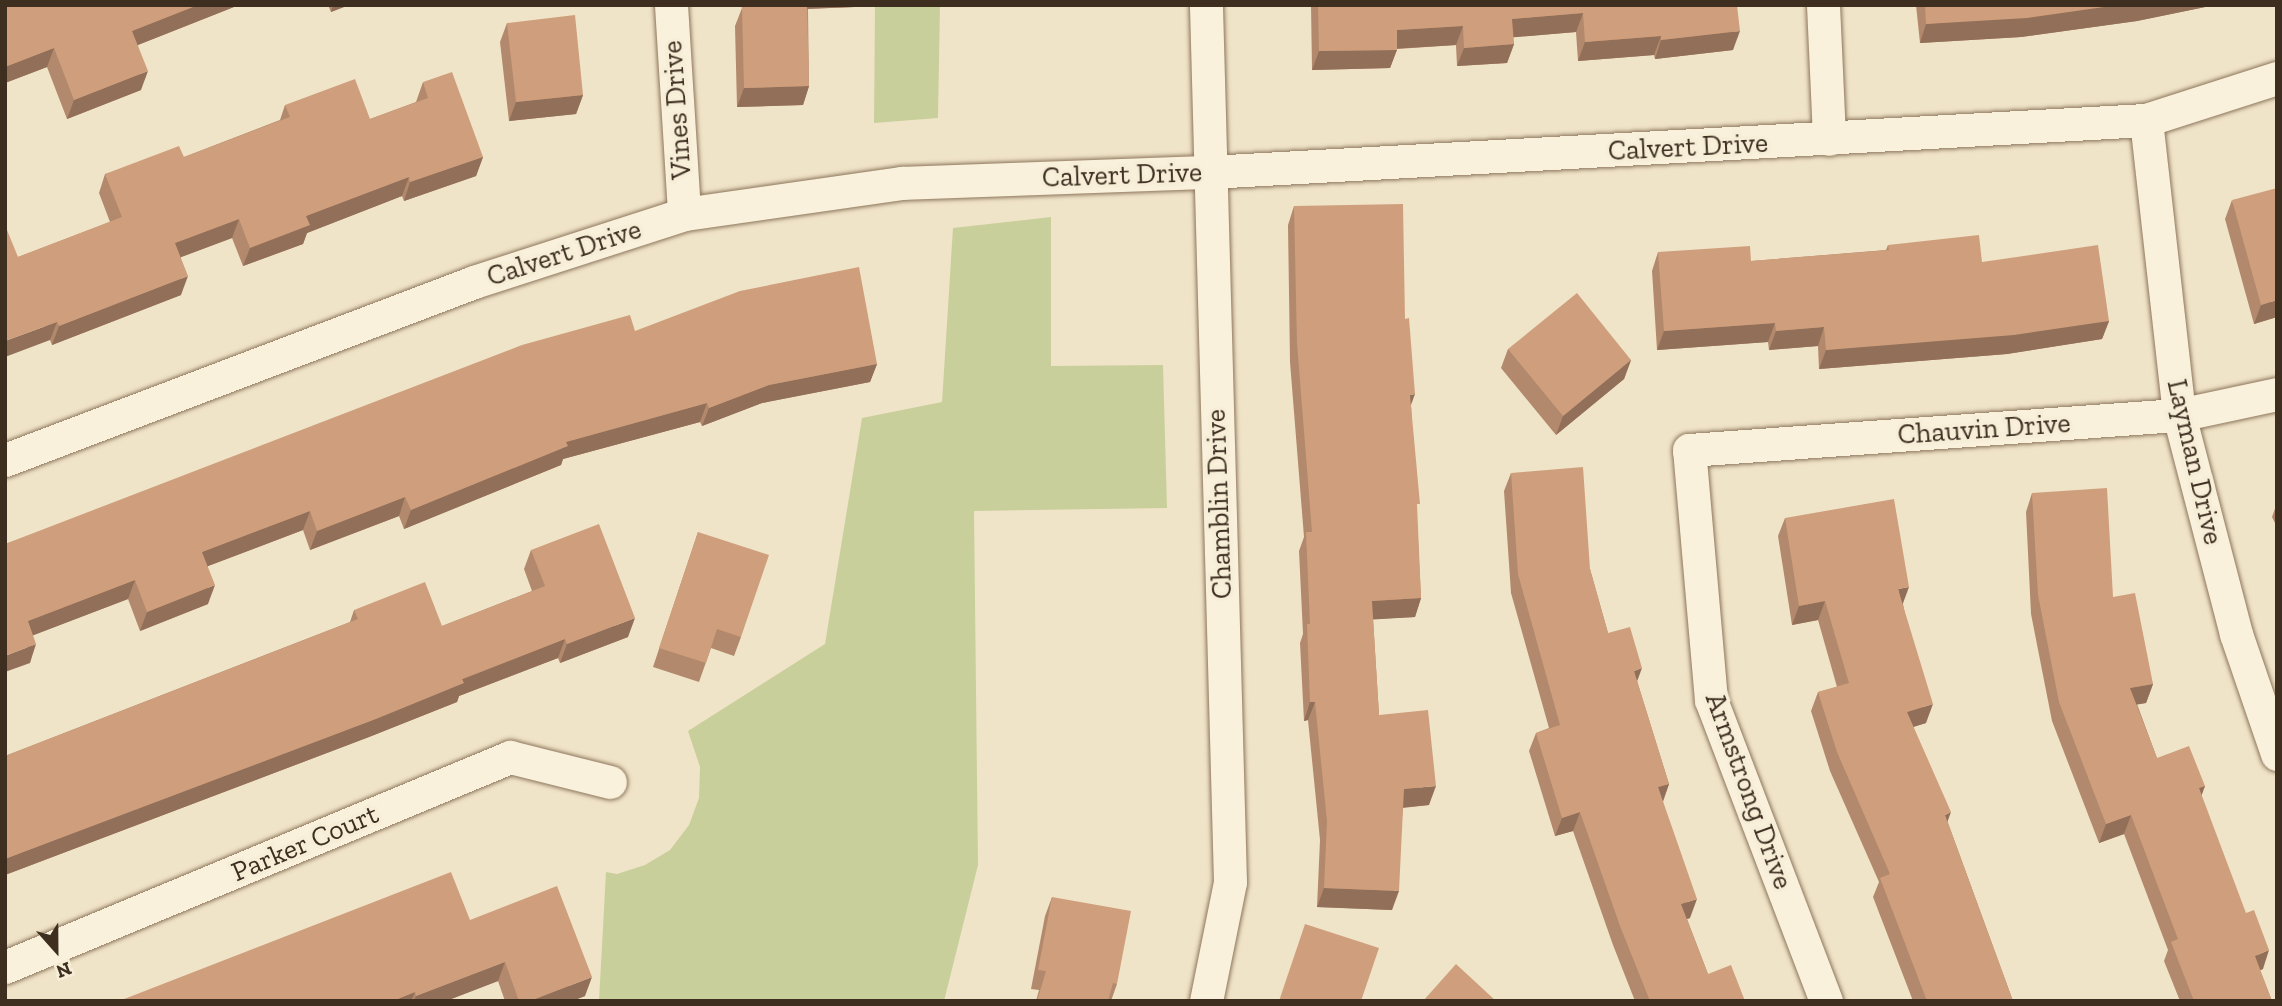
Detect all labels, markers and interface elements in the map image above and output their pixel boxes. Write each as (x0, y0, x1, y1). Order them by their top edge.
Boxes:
street label: Vines Drive (655, 39, 699, 181)
street label: Calvert Drive (1607, 126, 1769, 168)
street label: Calvert Drive (1041, 155, 1203, 195)
street label: Calvert Drive (483, 212, 645, 294)
street label: Layman Drive (2160, 376, 2230, 548)
street label: Chauvin Drive (1897, 406, 2071, 452)
street label: Chamblin Drive (1199, 408, 1239, 600)
street label: Armstrong Drive (1698, 688, 1800, 894)
street label: Parker Court (226, 797, 384, 889)
north arrow (21, 915, 91, 985)
text: N (53, 957, 75, 983)

